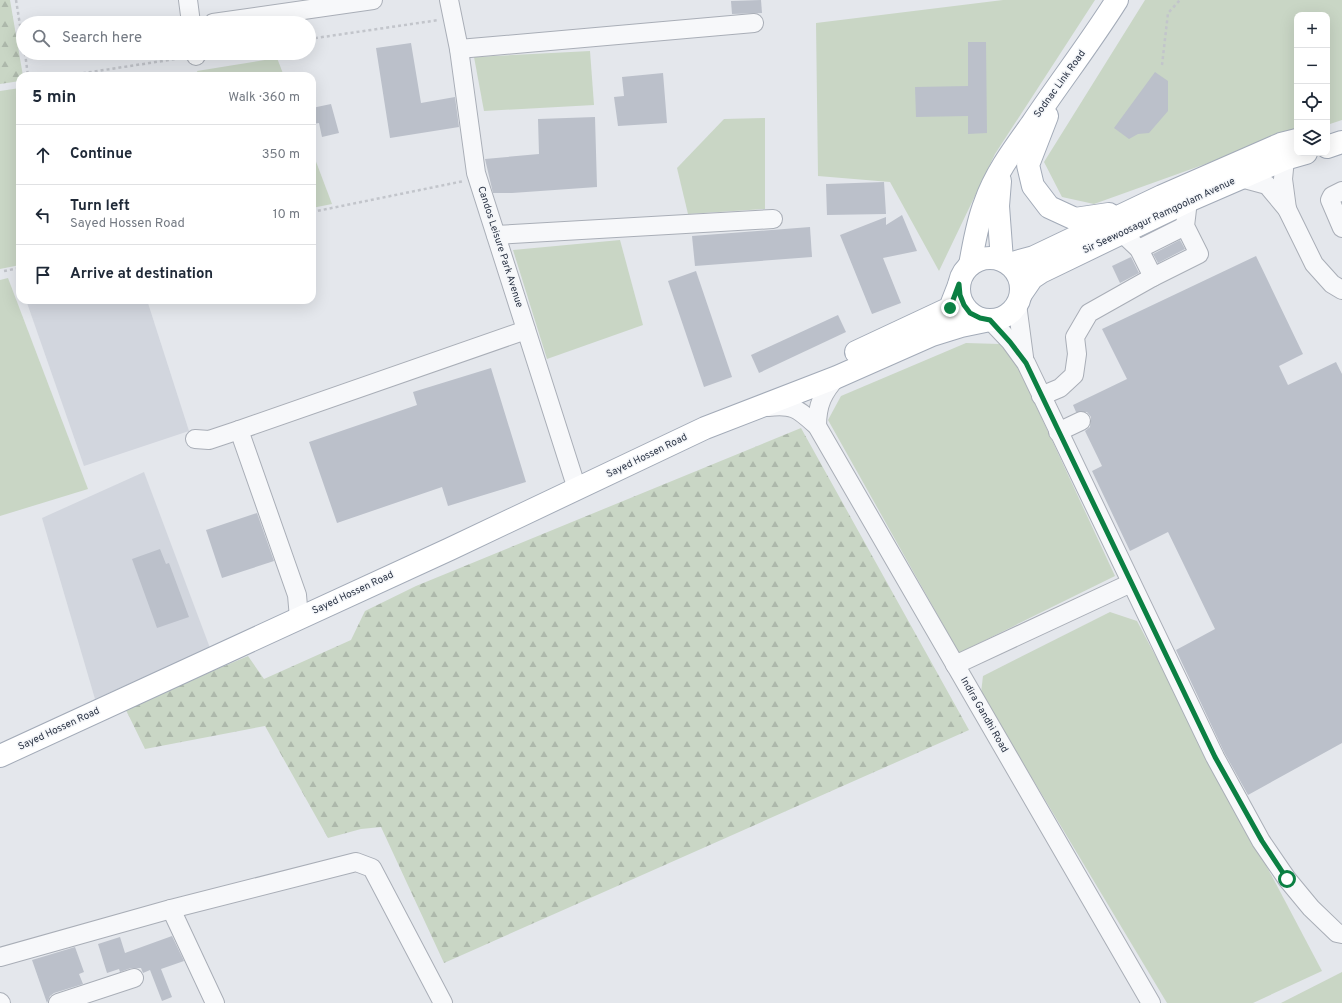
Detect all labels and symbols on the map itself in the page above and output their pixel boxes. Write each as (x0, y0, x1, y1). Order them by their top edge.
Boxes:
street label: Sodnac Link Road (1031, 48, 1089, 120)
street label: Sir Seewoosagur Ramgoolam Avenue (1081, 175, 1237, 257)
street label: Candos Leisure Park Avenue (474, 185, 526, 309)
route end (941, 299, 959, 317)
street label: Sayed Hossen Road (604, 431, 690, 481)
street label: Sayed Hossen Road (310, 568, 396, 618)
street label: Indira Gandhi Road (957, 675, 1011, 755)
street label: Sayed Hossen Road (16, 704, 102, 754)
route start (1278, 870, 1296, 888)

